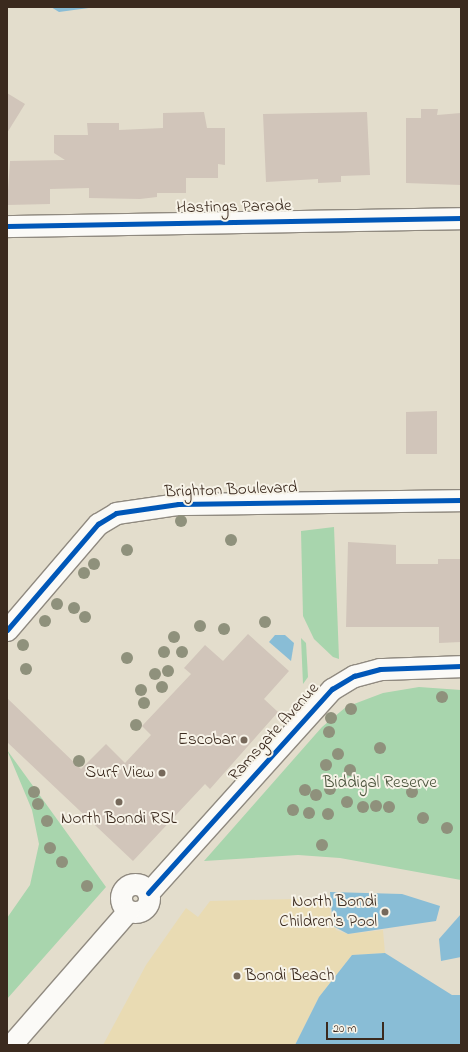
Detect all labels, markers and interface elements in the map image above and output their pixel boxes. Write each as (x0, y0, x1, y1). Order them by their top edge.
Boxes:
street label: Hastings Parade (176, 196, 292, 218)
street label: Brighton Boulevard (164, 477, 298, 503)
street label: Ramsgate Avenue (224, 678, 324, 786)
place label: Escobar (178, 730, 236, 750)
marker: Escobar (239, 735, 249, 745)
place label: Surf View (85, 763, 154, 783)
marker: Surf View (157, 768, 167, 778)
park label: Biddigal Reserve (323, 773, 437, 793)
marker: North Bondi RSL (114, 797, 124, 807)
place label: North Bondi RSL (61, 809, 177, 829)
place label: North Bondi Children's Pool (279, 892, 377, 932)
marker: North Bondi Children's Pool (380, 907, 390, 917)
place label: Bondi Beach (245, 966, 334, 986)
marker: Bondi Beach (232, 971, 242, 981)
scale bar (328, 1014, 386, 1040)
text: 20 m (333, 1020, 356, 1038)

